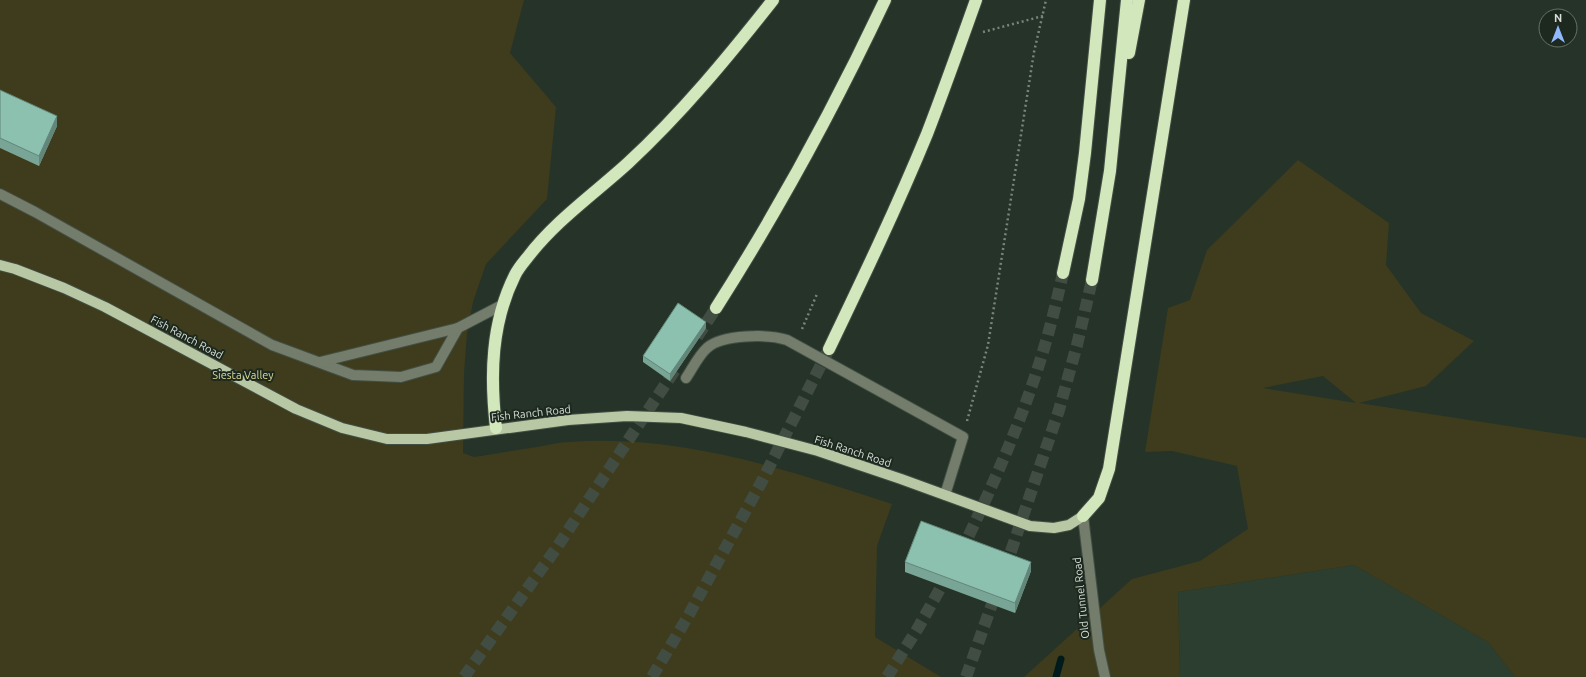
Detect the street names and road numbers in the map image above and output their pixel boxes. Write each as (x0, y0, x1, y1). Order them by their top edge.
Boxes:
street label: Fish Ranch Road (149, 313, 225, 361)
street label: Fish Ranch Road (491, 403, 571, 423)
street label: Fish Ranch Road (813, 433, 893, 469)
street label: Old Tunnel Road (1071, 557, 1091, 639)

